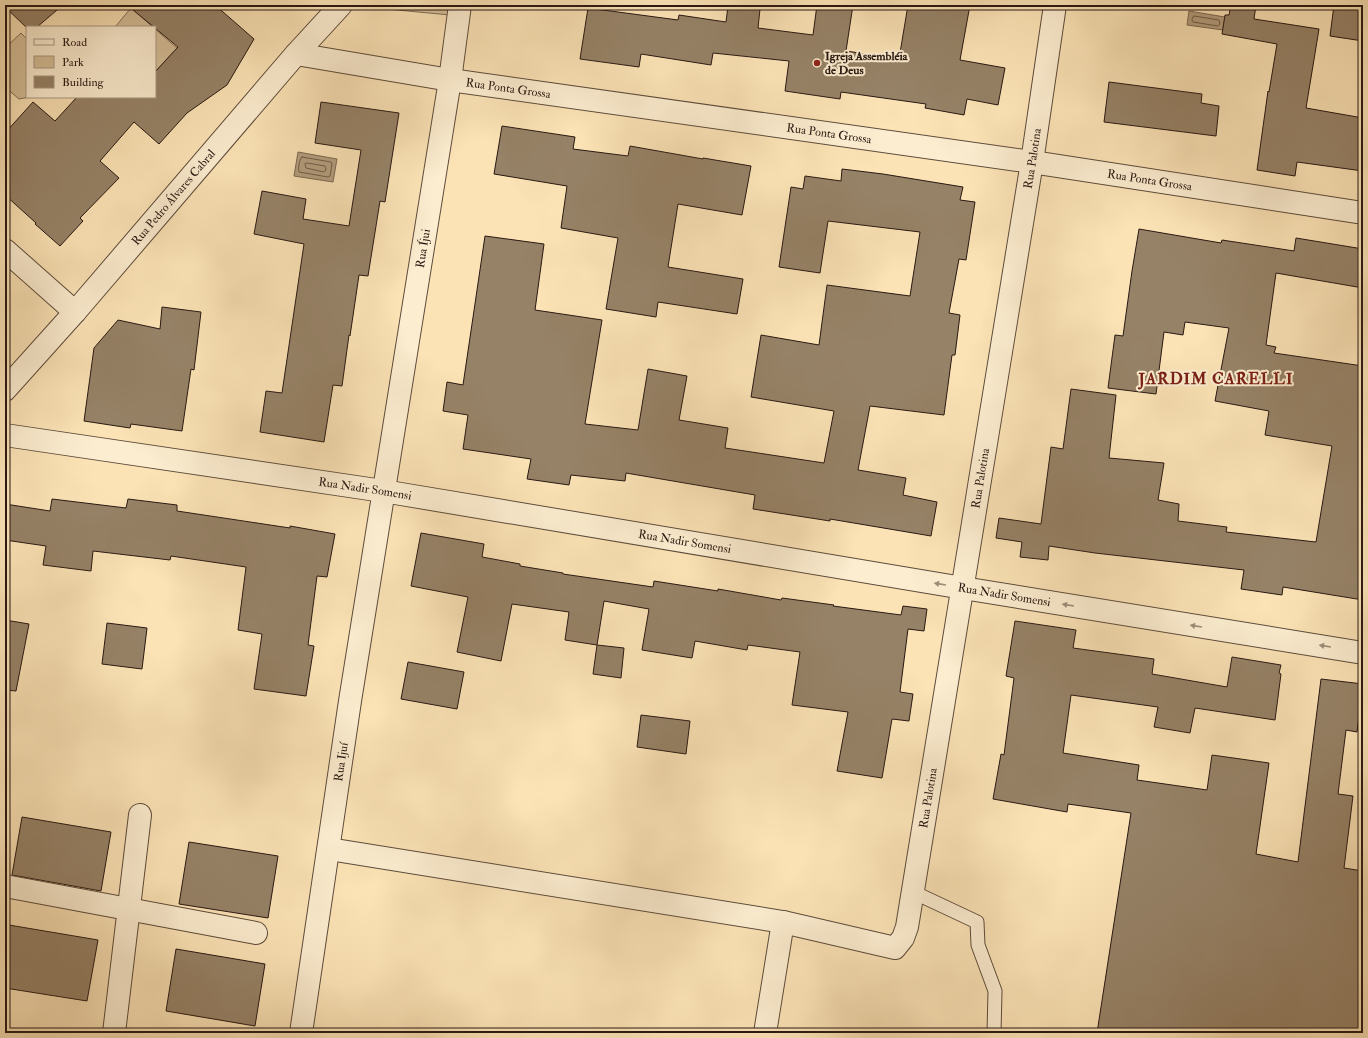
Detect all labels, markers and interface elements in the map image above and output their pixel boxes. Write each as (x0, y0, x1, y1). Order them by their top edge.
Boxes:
legend (26, 26, 156, 98)
text: Road (62, 35, 87, 50)
place label: Igreja Assembléia de Deus (825, 49, 909, 78)
text: Park (62, 55, 84, 70)
marker: Igreja Assembléia de Deus (812, 58, 822, 68)
text: Building (62, 75, 105, 90)
street label: Rua Ponta Grossa (465, 75, 553, 102)
street label: Rua Ponta Grossa (786, 121, 873, 147)
street label: Rua Palotina (1021, 126, 1045, 190)
street label: Rua Pedro Álvares Cabral (129, 147, 219, 248)
street label: Rua Ponta Grossa (1106, 167, 1194, 195)
street label: Rua Íjui (413, 228, 434, 269)
district label: JARDIM CARELLI (1138, 369, 1293, 390)
street label: Rua Palotina (969, 446, 993, 510)
street label: Rua Nadir Somensi (317, 475, 413, 504)
street label: Rua Nadir Somensi (637, 527, 732, 557)
street label: Rua Nadir Somensi (957, 580, 1052, 610)
one-way arrow (933, 581, 946, 587)
one-way arrow (1062, 602, 1074, 608)
one-way arrow (1190, 622, 1202, 628)
one-way arrow (1318, 643, 1331, 649)
street label: Rua Ijuí (331, 741, 352, 783)
street label: Rua Palotina (916, 766, 941, 829)

